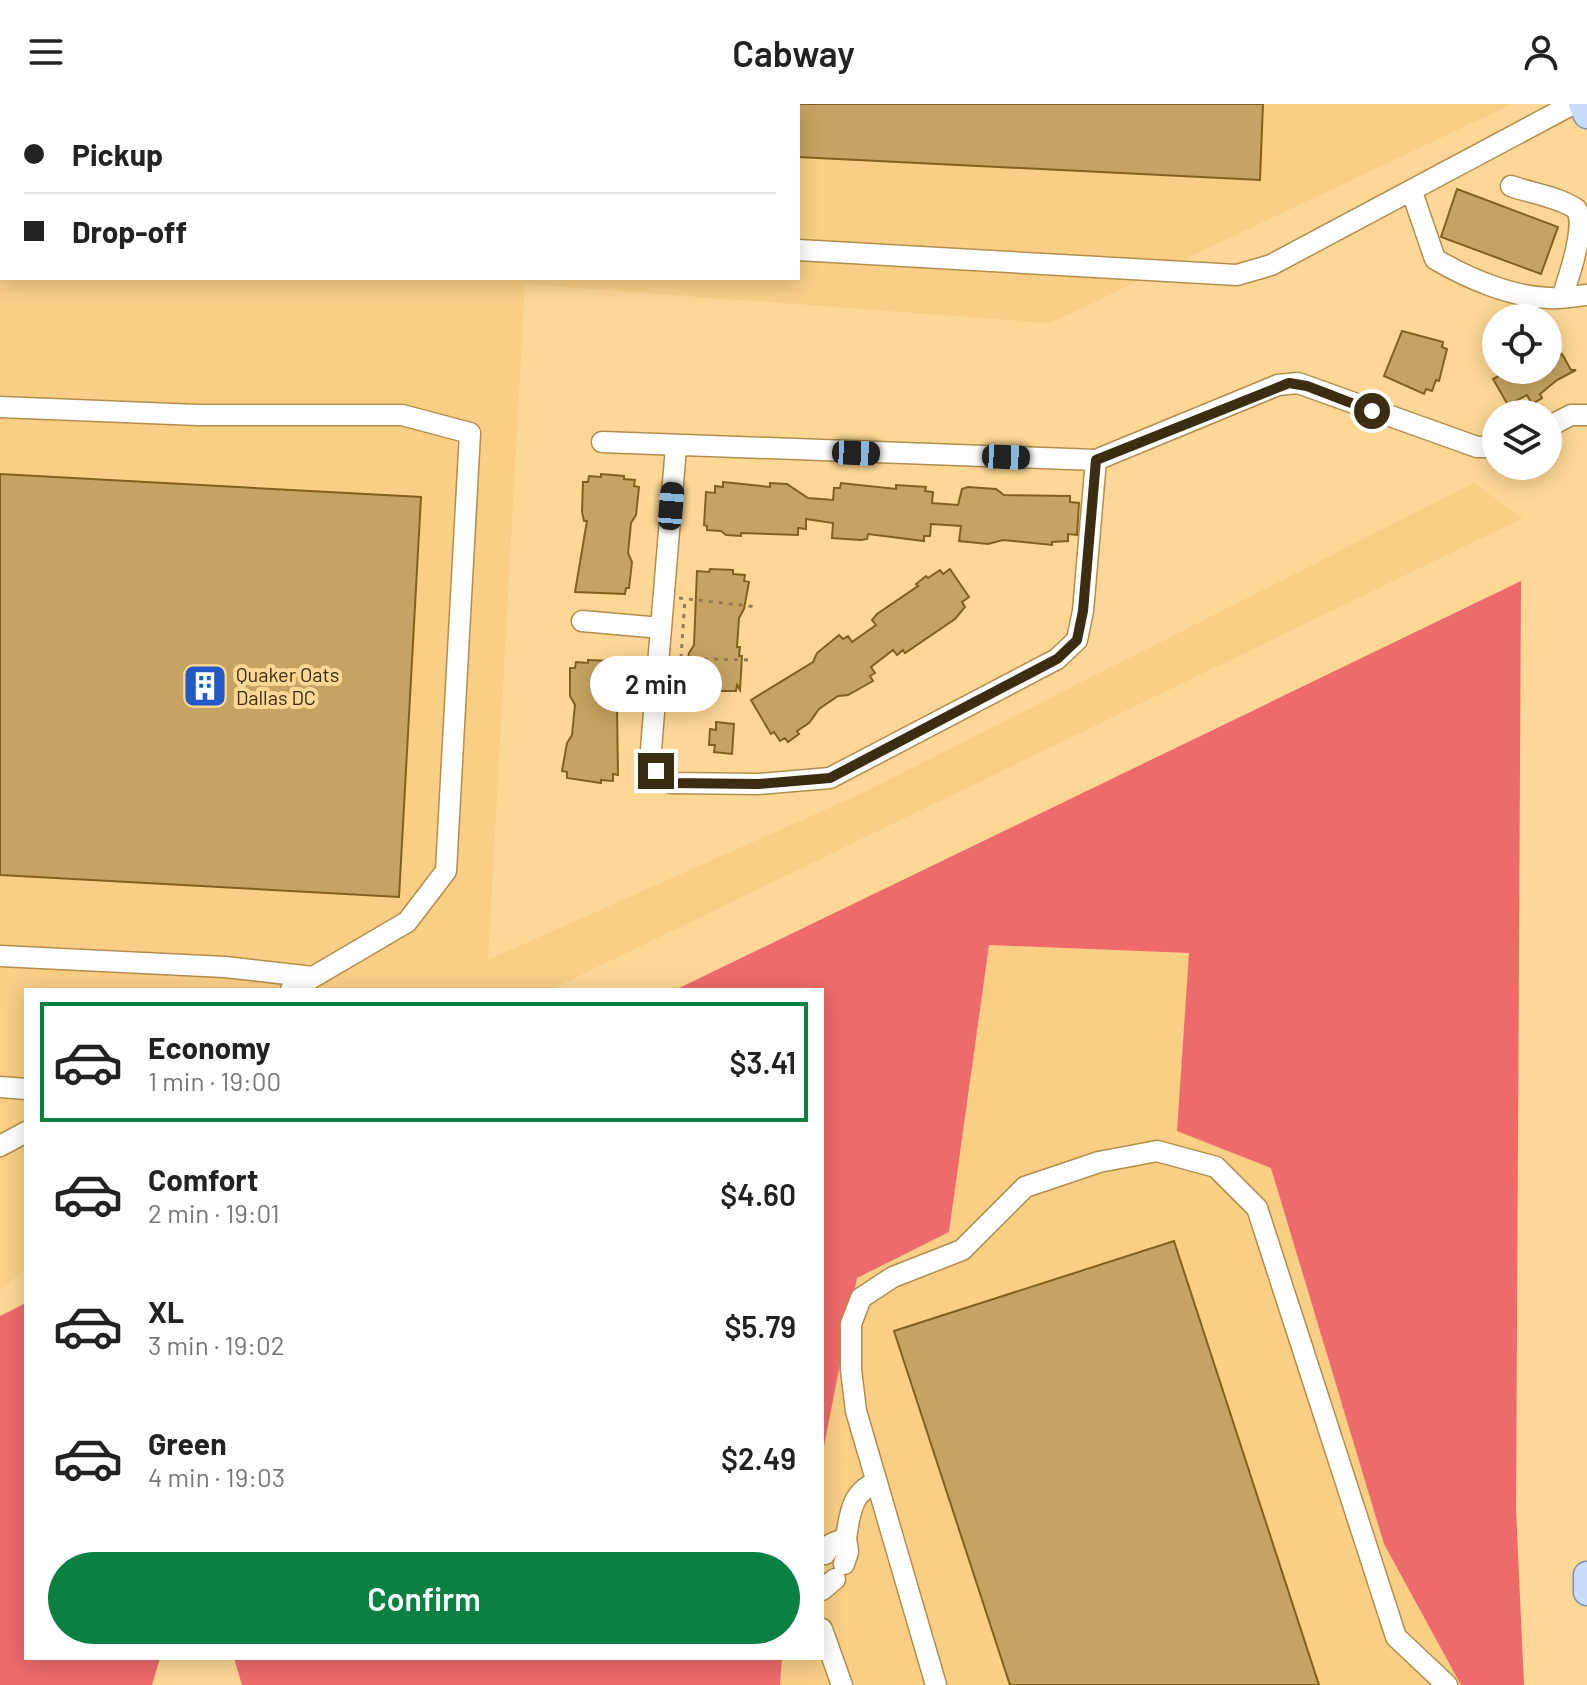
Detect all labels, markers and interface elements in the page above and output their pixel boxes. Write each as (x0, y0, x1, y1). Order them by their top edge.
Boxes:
icon: menu (24, 30, 68, 74)
icon: person (1519, 30, 1563, 74)
text: Cabway (732, 31, 855, 74)
text: Pickup (72, 136, 163, 172)
text: Drop-off (72, 213, 187, 249)
map controls (1482, 304, 1562, 480)
button: locate (1482, 304, 1562, 384)
route start (1354, 393, 1390, 429)
button: layers (1482, 400, 1562, 480)
car (832, 440, 880, 466)
car (982, 444, 1030, 470)
car (657, 481, 685, 531)
callout: 2 min (590, 655, 722, 711)
building icon: Quaker Oats Dallas DC (181, 662, 229, 710)
place label: Quaker Oats Dallas DC (236, 662, 339, 709)
text: 2 min (625, 668, 687, 699)
route end (638, 753, 674, 789)
icon: car (52, 1026, 124, 1098)
text: Economy (148, 1029, 271, 1065)
text: $3.41 (730, 1044, 796, 1080)
text: 1 min · 19:00 (148, 1065, 281, 1096)
icon: car (52, 1158, 124, 1230)
text: Comfort (148, 1161, 258, 1197)
text: $4.60 (720, 1176, 796, 1212)
text: 2 min · 19:01 (148, 1197, 280, 1228)
icon: car (52, 1290, 124, 1362)
text: XL (148, 1293, 184, 1329)
text: $5.79 (724, 1308, 796, 1344)
text: 3 min · 19:02 (148, 1329, 285, 1360)
icon: car (52, 1422, 124, 1494)
text: Green (148, 1425, 227, 1461)
text: $2.49 (721, 1440, 796, 1476)
text: 4 min · 19:03 (148, 1461, 285, 1492)
button: Confirm (48, 1552, 800, 1644)

